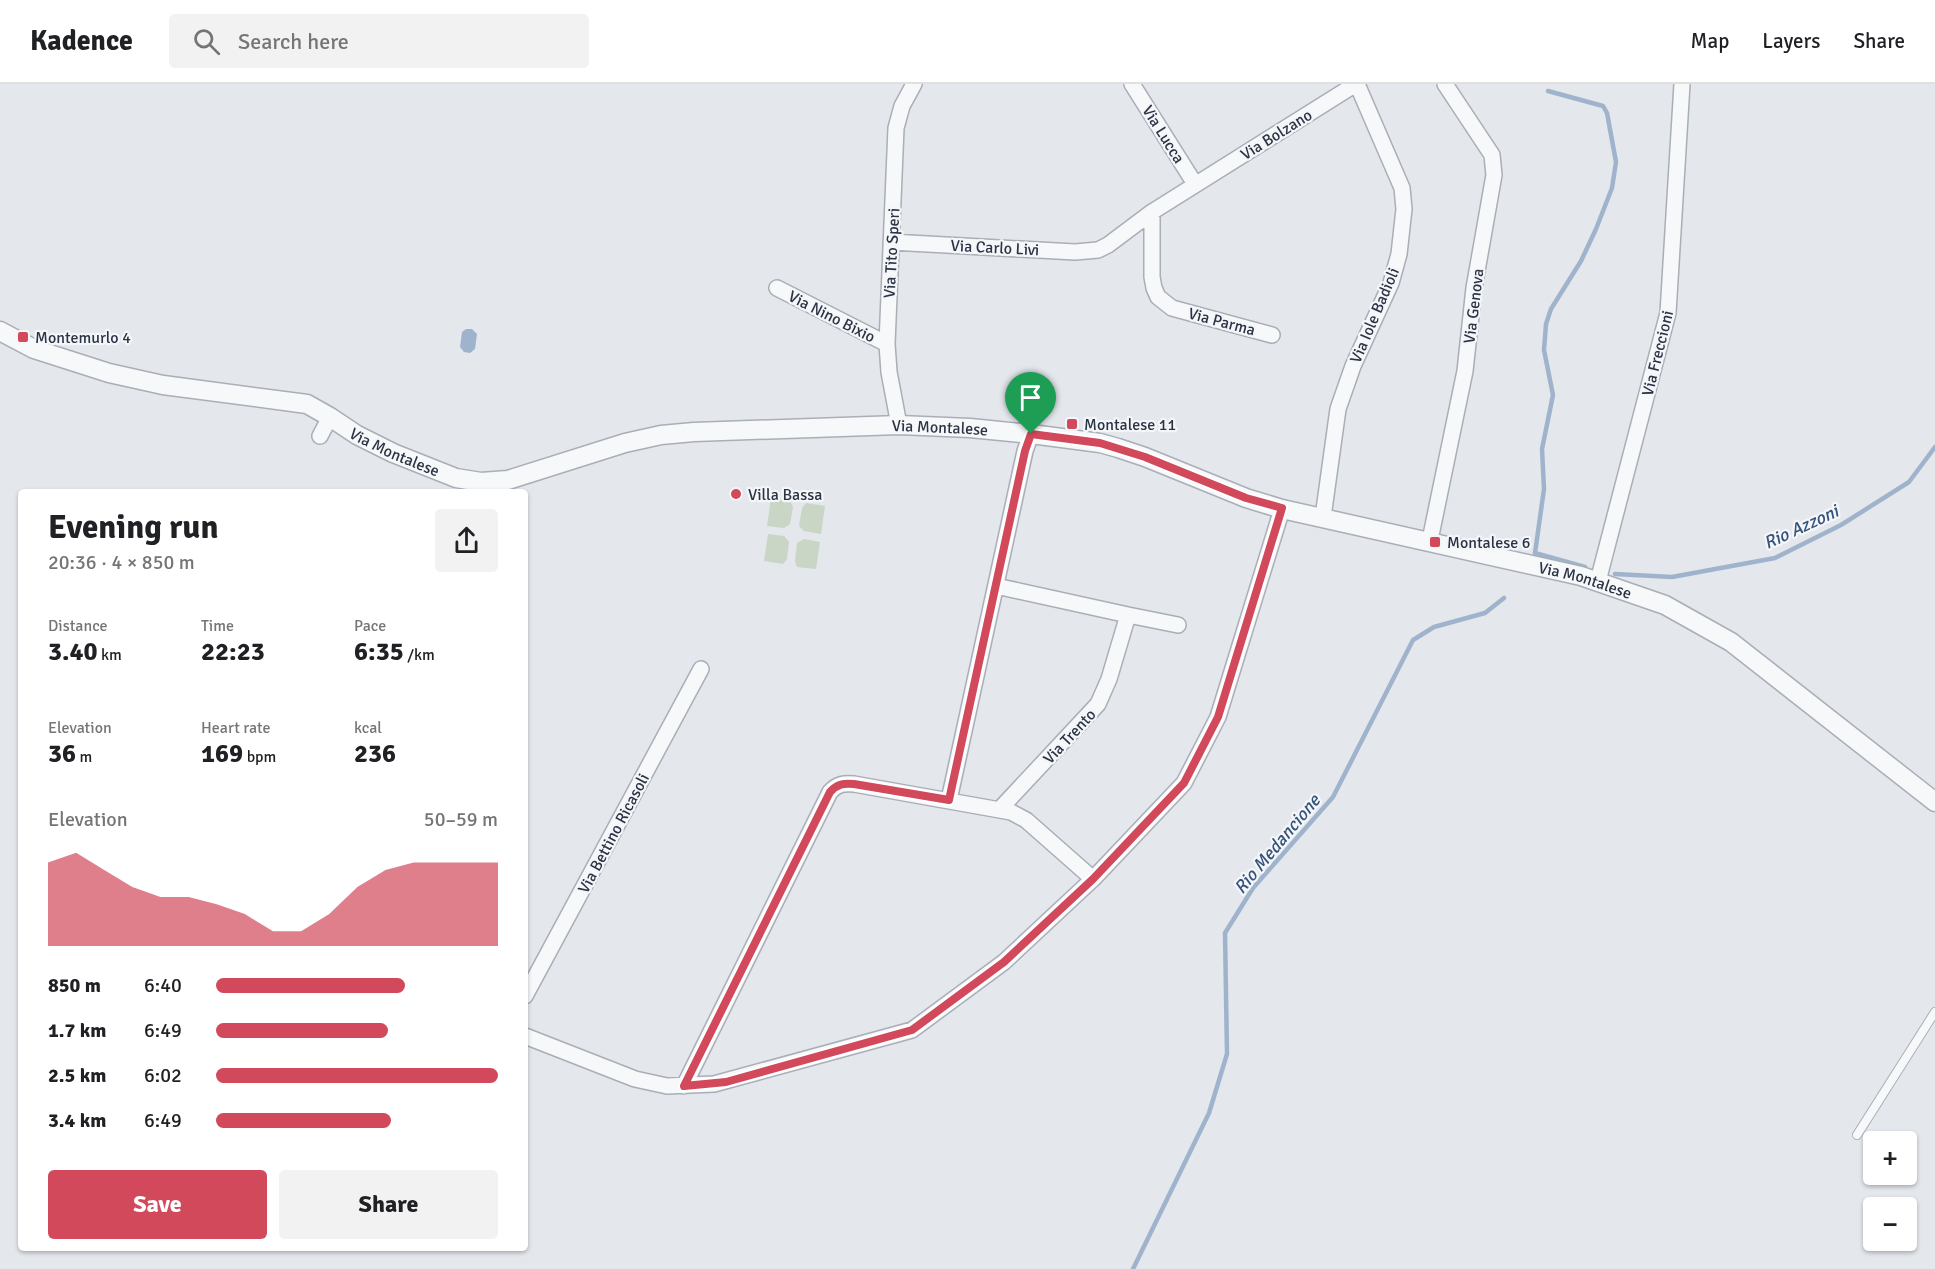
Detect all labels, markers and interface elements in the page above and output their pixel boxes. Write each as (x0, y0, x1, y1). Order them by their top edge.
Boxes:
search box (169, 14, 589, 68)
text: Kadence (30, 24, 133, 58)
icon: search (190, 25, 223, 58)
text: Search here (238, 28, 349, 55)
text: Map (1691, 28, 1729, 54)
text: Layers (1762, 28, 1820, 54)
text: Share (1853, 28, 1905, 54)
street label: Via Lucca (1137, 102, 1189, 167)
street label: Via Bolzano (1237, 105, 1316, 165)
street label: Via Tito Speri (880, 207, 904, 299)
street label: Via Carlo Livi (950, 236, 1040, 260)
street label: Via Iole Badioli (1346, 265, 1404, 366)
street label: Via Genova (1459, 267, 1489, 345)
street label: Via Nino Bixio (785, 286, 878, 347)
street label: Via Parma (1186, 303, 1258, 341)
street label: Via Freccioni (1638, 308, 1678, 398)
place label: Montemurlo 4 (35, 328, 131, 348)
marker: Montemurlo 4 (16, 330, 30, 344)
pin (1005, 372, 1056, 434)
icon: arrive (1014, 381, 1047, 414)
place label: Montalese 11 (1084, 415, 1176, 435)
street label: Via Montalese (892, 416, 989, 441)
marker: Montalese 11 (1065, 417, 1079, 431)
street label: Via Montalese (345, 424, 442, 481)
place label: Villa Bassa (748, 485, 822, 505)
marker: Villa Bassa (729, 487, 743, 501)
water label: Rio Azzoni (1760, 499, 1844, 554)
text: Evening run (48, 507, 218, 548)
button: share (435, 509, 498, 572)
place label: Montalese 6 (1447, 533, 1530, 553)
marker: Montalese 6 (1428, 535, 1442, 549)
text: 20:36 · 4 × 850 m (48, 550, 195, 575)
street label: Via Montalese (1536, 558, 1634, 604)
text: Distance (48, 616, 108, 636)
text: Time (201, 616, 234, 636)
text: Pace (354, 616, 386, 636)
text: 3.40 (48, 636, 98, 668)
text: 22:23 (201, 636, 265, 668)
text: 6:35 (354, 636, 404, 668)
text: km (98, 645, 122, 665)
text: /km (404, 645, 435, 665)
street label: Via Trento (1039, 705, 1100, 768)
text: Elevation (48, 718, 112, 738)
text: Heart rate (201, 718, 270, 738)
text: kcal (354, 718, 382, 738)
text: 36 (48, 738, 76, 770)
text: 169 (201, 738, 243, 770)
text: 236 (354, 738, 396, 770)
text: m (76, 747, 92, 767)
text: bpm (243, 747, 276, 767)
street label: Via Bettino Ricasoli (574, 770, 654, 897)
water label: Rio Medancione (1229, 789, 1326, 898)
text: Elevation (48, 807, 128, 832)
text: 50–59 m (424, 807, 498, 832)
text: 850 m (48, 973, 101, 998)
text: 6:40 (144, 973, 182, 998)
text: 1.7 km (48, 1018, 106, 1043)
text: 6:49 (144, 1018, 182, 1043)
text: 2.5 km (48, 1063, 106, 1088)
text: 6:02 (144, 1063, 182, 1088)
text: 3.4 km (48, 1108, 106, 1133)
text: 6:49 (144, 1108, 182, 1133)
map controls (1863, 1131, 1917, 1251)
button: + (1863, 1131, 1917, 1185)
button: Save (48, 1170, 267, 1239)
button: Share (279, 1170, 498, 1239)
button: − (1863, 1197, 1917, 1251)

